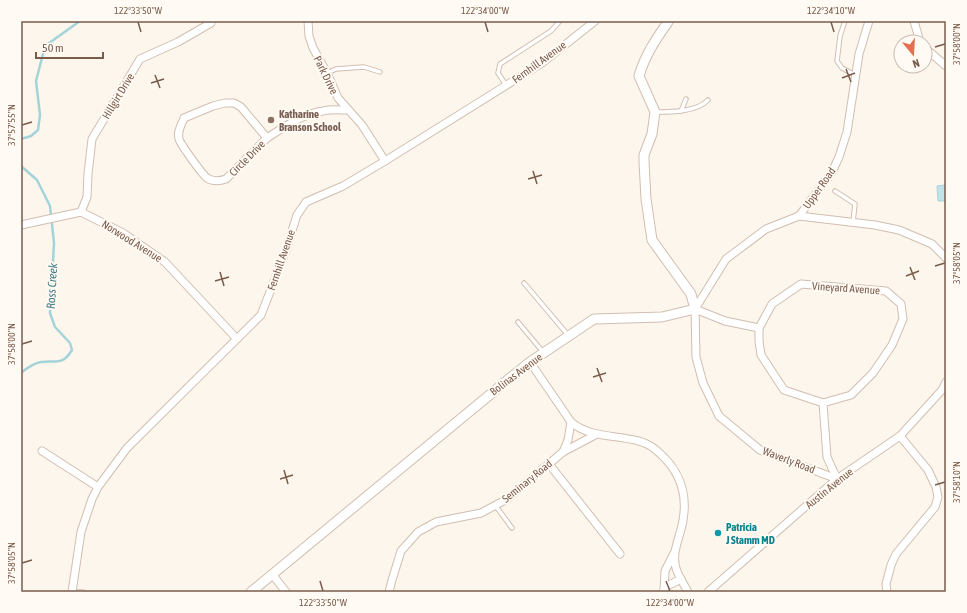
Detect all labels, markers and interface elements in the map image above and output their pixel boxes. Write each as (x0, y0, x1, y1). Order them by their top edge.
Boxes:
text: 122°33'50"W (114, 5, 163, 16)
text: 122°34'00"W (461, 5, 510, 16)
text: 122°34'10"W (807, 5, 856, 16)
text: 37°58'00"N (951, 23, 962, 65)
scale bar (36, 34, 103, 60)
north arrow (893, 34, 933, 74)
street label: Fernhill Avenue (510, 38, 568, 85)
text: 50 m (42, 41, 64, 55)
street label: Park Drive (312, 54, 340, 96)
text: N (911, 57, 921, 70)
street label: Hillgirt Drive (100, 71, 136, 121)
text: 37°57'55"N (6, 104, 17, 146)
place label: Katharine Branson School (279, 108, 342, 133)
marker: Katharine Branson School (266, 115, 276, 125)
street label: Circle Drive (227, 138, 267, 178)
street label: Upper Road (800, 165, 838, 211)
street label: Norwood Avenue (100, 218, 164, 264)
street label: Fernhill Avenue (265, 228, 297, 292)
text: 37°58'05"N (951, 242, 962, 284)
water label: Ross Creek (44, 262, 60, 309)
street label: Vineyard Avenue (812, 280, 880, 296)
text: 37°58'00"N (6, 323, 17, 365)
street label: Bolinas Avenue (488, 351, 544, 397)
street label: Waverly Road (761, 444, 817, 476)
street label: Seminary Road (500, 457, 554, 505)
text: 37°58'10"N (951, 461, 962, 503)
street label: Austin Avenue (803, 465, 855, 511)
place label: Patricia J Stamm MD (725, 521, 775, 546)
marker: Patricia J Stamm MD (713, 528, 723, 538)
text: 37°58'05"N (6, 542, 17, 584)
text: 122°33'50"W (299, 597, 348, 608)
text: 122°34'00"W (646, 597, 695, 608)

